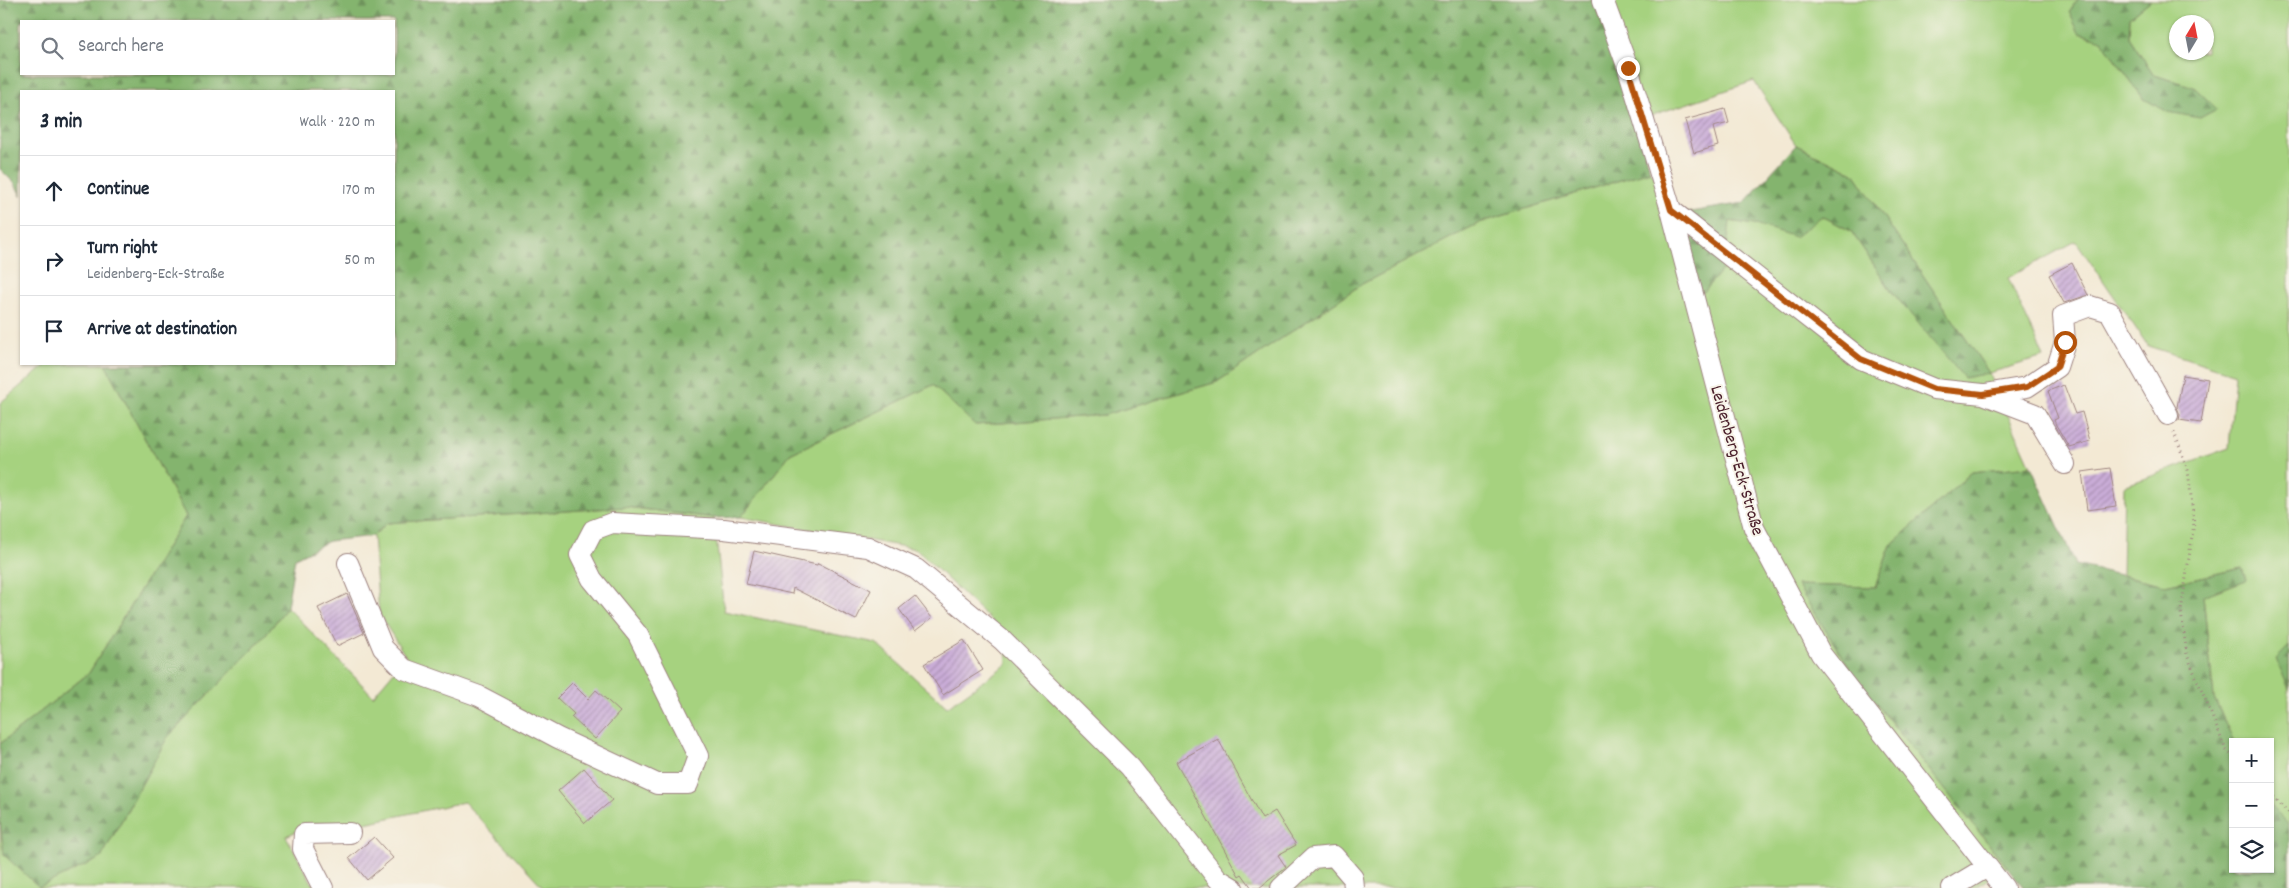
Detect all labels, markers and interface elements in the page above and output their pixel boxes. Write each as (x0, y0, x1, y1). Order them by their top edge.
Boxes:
north arrow (2169, 15, 2214, 60)
search box (20, 20, 395, 75)
icon: search (38, 34, 66, 62)
text: Search here (78, 34, 164, 61)
route end (1617, 57, 1640, 80)
text: 3 min (40, 108, 82, 138)
text: Walk · 220 m (300, 111, 375, 134)
icon: ahead (40, 177, 68, 205)
text: Continue (87, 177, 149, 204)
text: 170 m (342, 179, 375, 202)
text: Turn right (87, 236, 158, 263)
icon: right (40, 247, 68, 275)
text: 50 m (344, 249, 375, 272)
text: Leidenberg-Eck-Straße (87, 263, 225, 286)
icon: arrive (40, 317, 68, 345)
text: Arrive at destination (87, 317, 237, 344)
route start (2054, 331, 2077, 354)
street label: Leidenberg-Eck-Straße (1702, 383, 1769, 539)
map controls (2229, 738, 2274, 873)
button: + (2229, 738, 2274, 783)
button: − (2229, 783, 2274, 828)
button: layers (2229, 828, 2274, 873)

